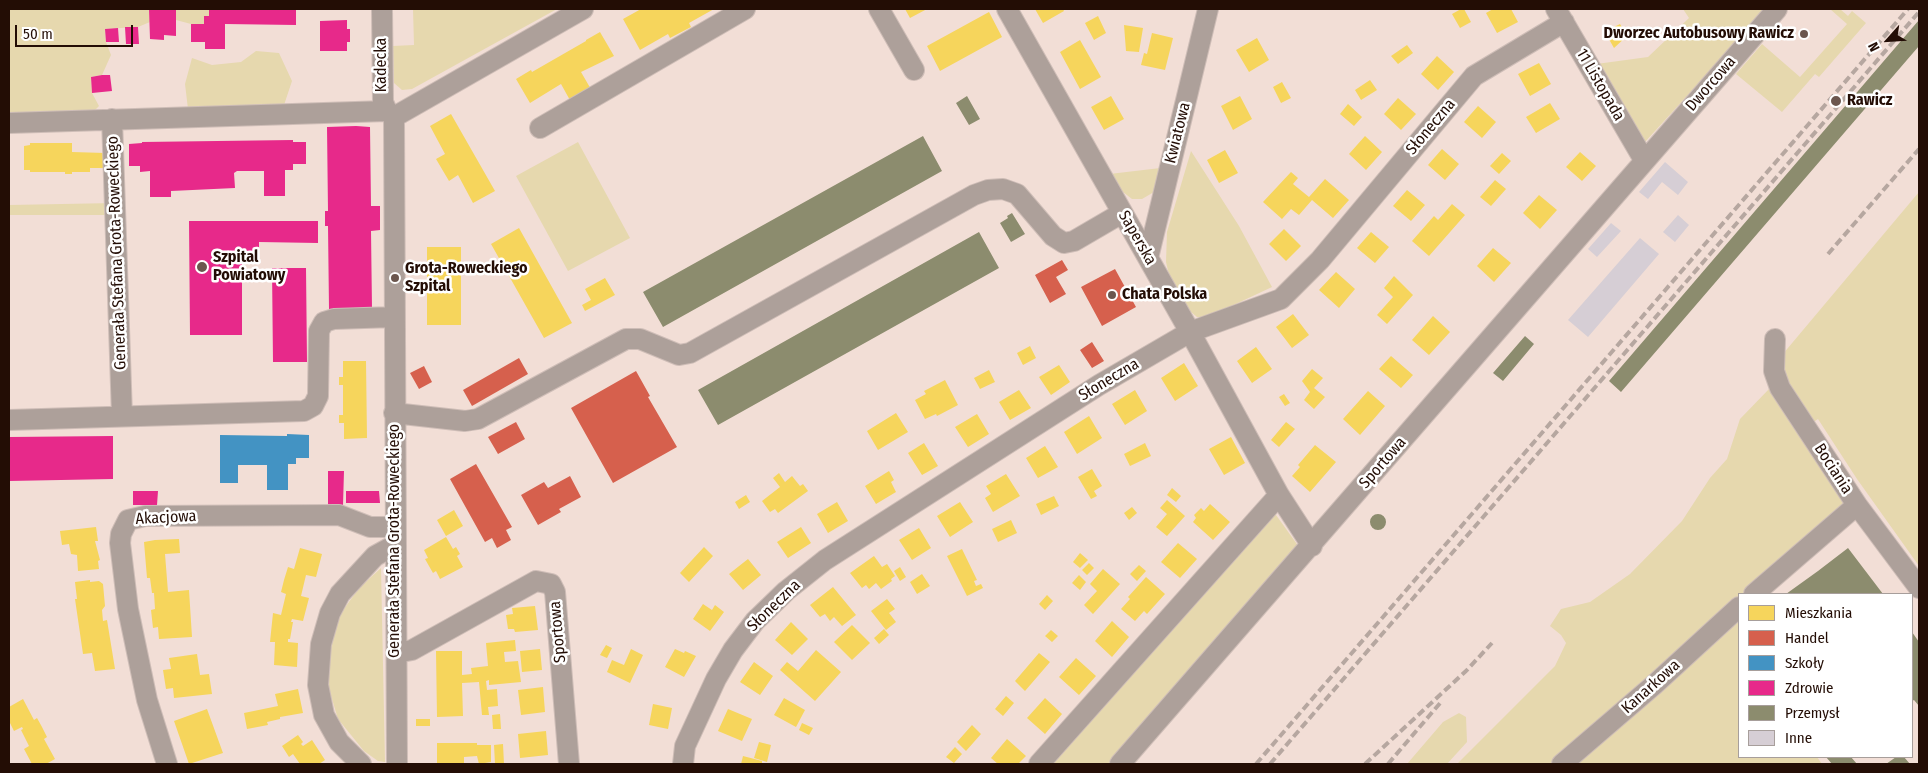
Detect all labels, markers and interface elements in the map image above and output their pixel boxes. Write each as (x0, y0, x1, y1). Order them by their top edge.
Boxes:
scale bar (18, 15, 135, 47)
north arrow (1863, 15, 1913, 65)
place label: Dworzec Autobusowy Rawicz (1603, 24, 1794, 44)
text: 50 m (23, 25, 53, 43)
marker: Dworzec Autobusowy Rawicz (1798, 28, 1810, 40)
street label: Kadecka (372, 38, 392, 92)
text: N (1865, 39, 1884, 54)
street label: 11 Listopada (1572, 46, 1628, 124)
street label: Dworcowa (1682, 53, 1740, 115)
place label: Rawicz (1847, 91, 1893, 111)
marker: Rawicz (1829, 94, 1843, 108)
street label: Słoneczna (1402, 95, 1460, 159)
street label: Kwiatowa (1161, 100, 1195, 166)
street label: Generała Stefana Grota-Roweckiego (103, 136, 131, 370)
street label: Saperska (1114, 207, 1160, 269)
place label: Szpital Powiatowy (213, 248, 285, 286)
place label: Grota-Roweckiego Szpital (405, 259, 528, 297)
marker: Szpital Powiatowy (195, 260, 209, 274)
marker: Grota-Roweckiego Szpital (389, 272, 401, 284)
place label: Chata Polska (1122, 285, 1207, 305)
marker: Chata Polska (1106, 289, 1118, 301)
street label: Słoneczna (1076, 355, 1142, 405)
street label: Generała Stefana Grota-Roweckiego (385, 424, 405, 658)
street label: Sportowa (1355, 433, 1411, 493)
street label: Bociania (1810, 440, 1856, 498)
street label: Akacjowa (135, 507, 197, 529)
street label: Słoneczna (743, 576, 805, 636)
legend (1738, 593, 1913, 758)
street label: Sportowa (546, 600, 570, 664)
text: Mieszkania (1785, 604, 1852, 622)
text: Handel (1785, 629, 1829, 647)
text: Szkoły (1785, 654, 1824, 672)
street label: Kanarkowa (1618, 656, 1684, 718)
text: Zdrowie (1785, 679, 1834, 697)
text: Przemysł (1785, 704, 1840, 722)
text: Inne (1785, 729, 1812, 747)

